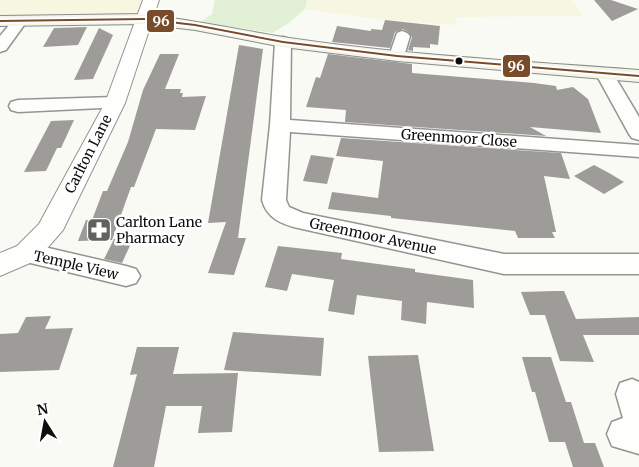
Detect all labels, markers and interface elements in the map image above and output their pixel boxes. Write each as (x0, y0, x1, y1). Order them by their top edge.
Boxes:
line badge: 96 (146, 9, 175, 33)
text: 96 (152, 12, 170, 30)
line badge: 96 (502, 54, 531, 78)
unlabelled marker (454, 56, 464, 66)
text: 96 (507, 57, 525, 75)
street label: Carlton Lane (60, 112, 116, 196)
street label: Greenmoor Close (401, 125, 517, 151)
place label: Carlton Lane Pharmacy (116, 213, 202, 247)
street label: Greenmoor Avenue (308, 214, 438, 258)
pharmacy icon: Carlton Lane Pharmacy (86, 217, 112, 243)
street label: Temple View (32, 246, 120, 284)
north arrow (20, 397, 70, 447)
text: N (35, 399, 50, 419)

